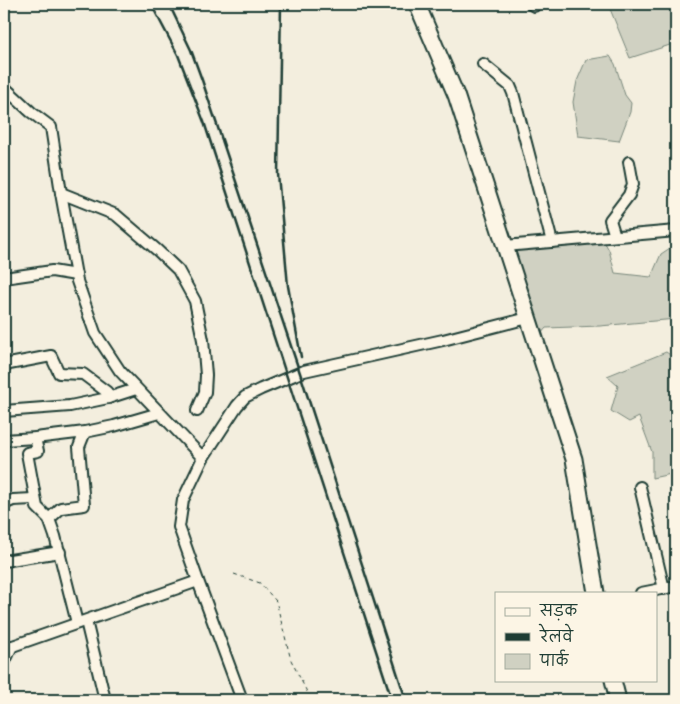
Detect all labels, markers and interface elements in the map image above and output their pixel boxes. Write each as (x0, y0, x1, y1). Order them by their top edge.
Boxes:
legend (495, 592, 658, 682)
text: सड़क (539, 601, 578, 621)
text: रेलवे (538, 623, 574, 647)
text: पार्क (539, 649, 570, 671)

